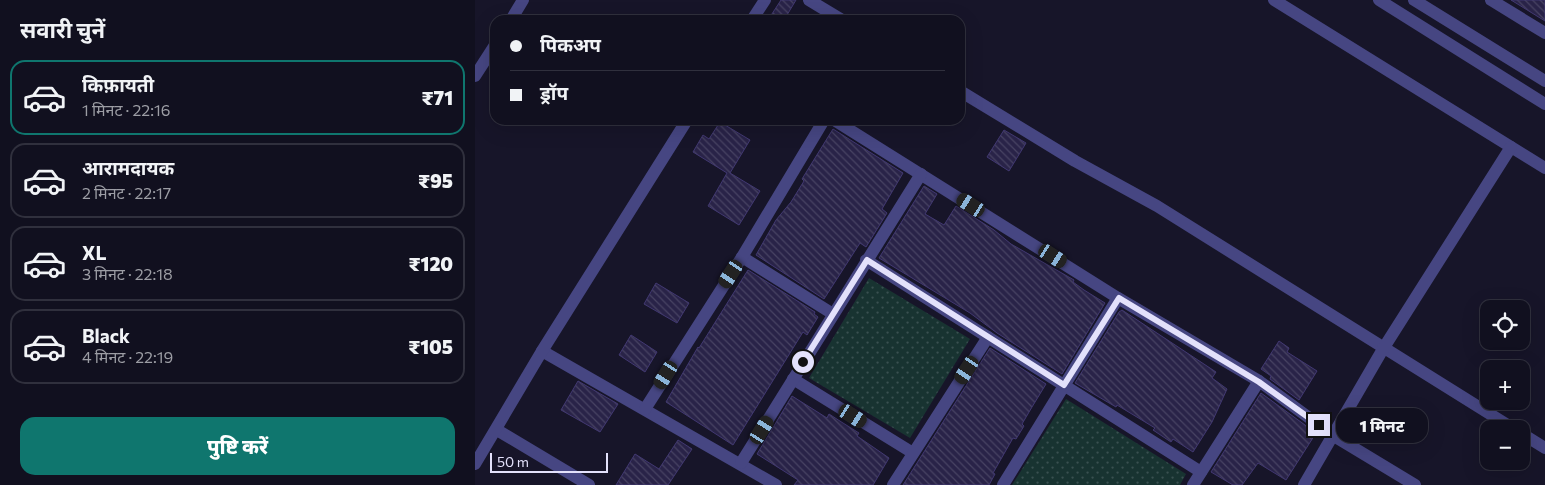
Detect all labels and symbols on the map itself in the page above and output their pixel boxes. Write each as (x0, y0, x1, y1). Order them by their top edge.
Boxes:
car (954, 191, 987, 219)
car (1036, 242, 1069, 270)
car (716, 257, 745, 291)
route start (792, 351, 814, 373)
car (952, 353, 981, 387)
car (651, 358, 680, 392)
car (836, 402, 869, 430)
callout: 1 मिनट (1337, 408, 1429, 442)
car (747, 413, 776, 447)
route end (1308, 414, 1330, 436)
scale bar (490, 450, 607, 473)

